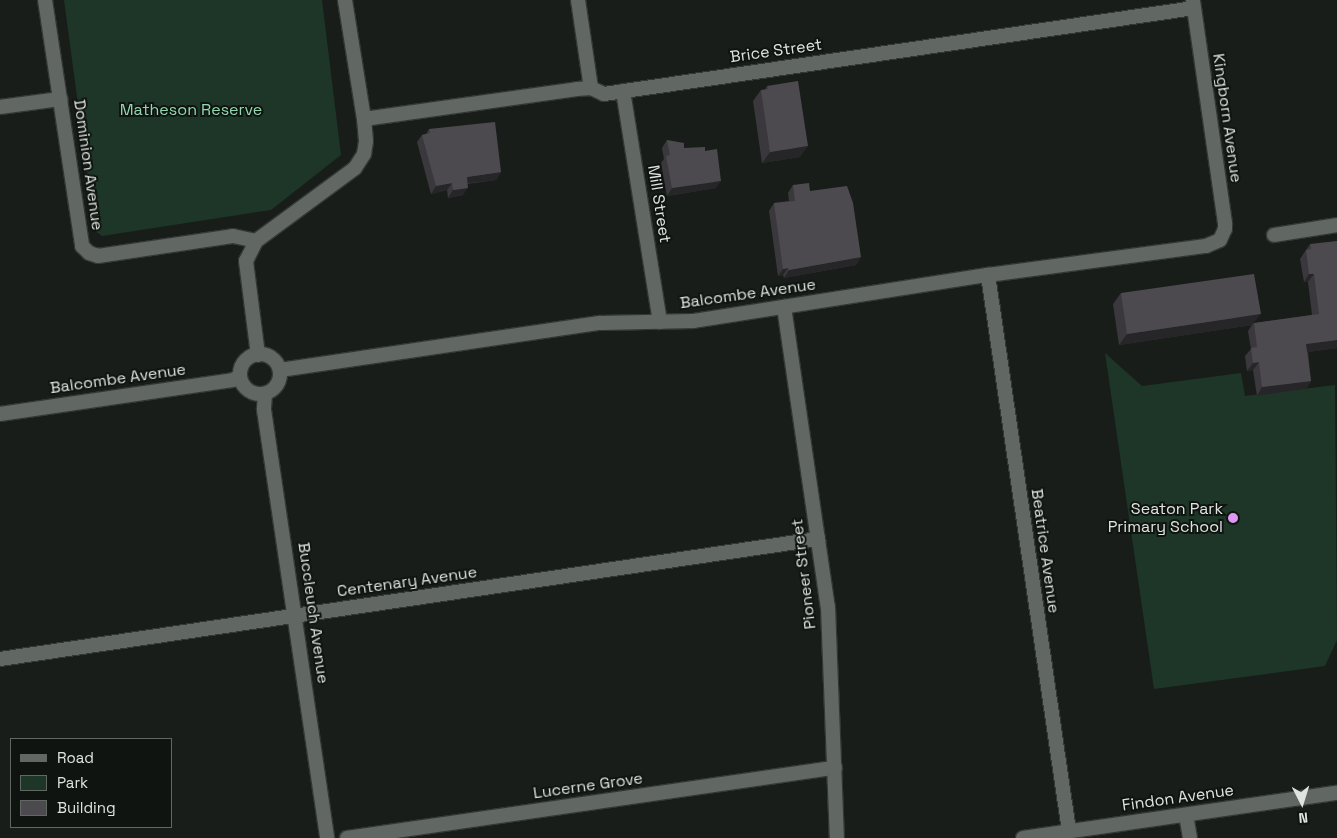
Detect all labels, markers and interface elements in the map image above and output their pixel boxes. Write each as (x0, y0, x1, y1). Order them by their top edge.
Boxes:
street label: Brice Street (729, 35, 823, 67)
street label: Kingborn Avenue (1208, 52, 1246, 184)
street label: Dominion Avenue (69, 98, 107, 232)
park label: Matheson Reserve (120, 100, 262, 120)
street label: Mill Street (643, 164, 675, 244)
street label: Balcombe Avenue (679, 275, 817, 313)
street label: Balcombe Avenue (49, 360, 187, 398)
street label: Beatrice Avenue (1027, 487, 1063, 615)
place label: Seaton Park Primary School (1108, 499, 1223, 537)
marker: Seaton Park Primary School (1227, 512, 1239, 524)
street label: Pioneer Street (788, 518, 820, 630)
street label: Buccleuch Avenue (294, 541, 332, 685)
street label: Centenary Avenue (336, 563, 478, 601)
legend (10, 738, 172, 828)
text: Road (57, 748, 94, 767)
street label: Lucerne Grove (532, 769, 644, 803)
text: Park (57, 773, 88, 792)
north arrow (1277, 778, 1327, 828)
street label: Findon Avenue (1121, 781, 1235, 815)
text: Building (57, 798, 116, 817)
text: N (1298, 809, 1309, 827)

